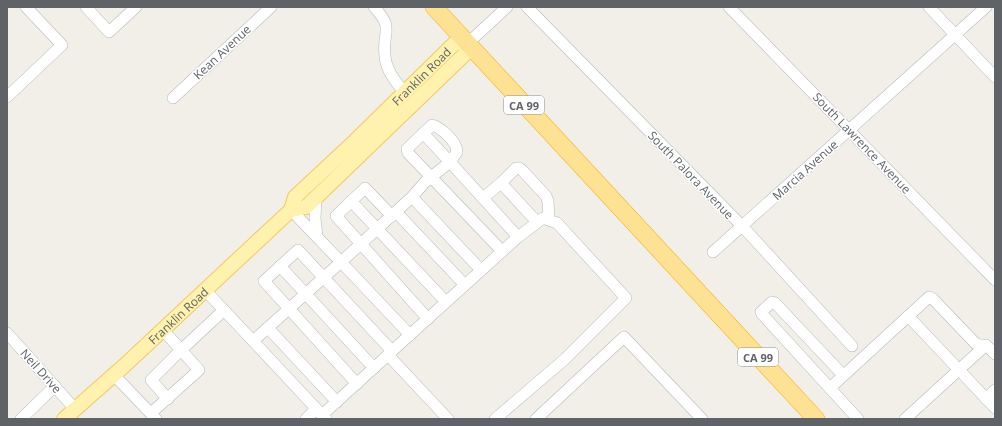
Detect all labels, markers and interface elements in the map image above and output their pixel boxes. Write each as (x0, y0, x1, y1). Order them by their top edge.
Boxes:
street label: Kean Avenue (190, 21, 255, 83)
street label: Franklin Road (388, 43, 455, 109)
street label: South Lawrence Avenue (809, 89, 915, 197)
road number: CA 99 (504, 96, 544, 114)
street label: South Palora Avenue (644, 127, 738, 223)
street label: Marcia Avenue (769, 136, 842, 204)
street label: Franklin Road (144, 283, 212, 348)
street label: Neil Drive (17, 345, 66, 397)
road number: CA 99 (738, 348, 778, 366)

